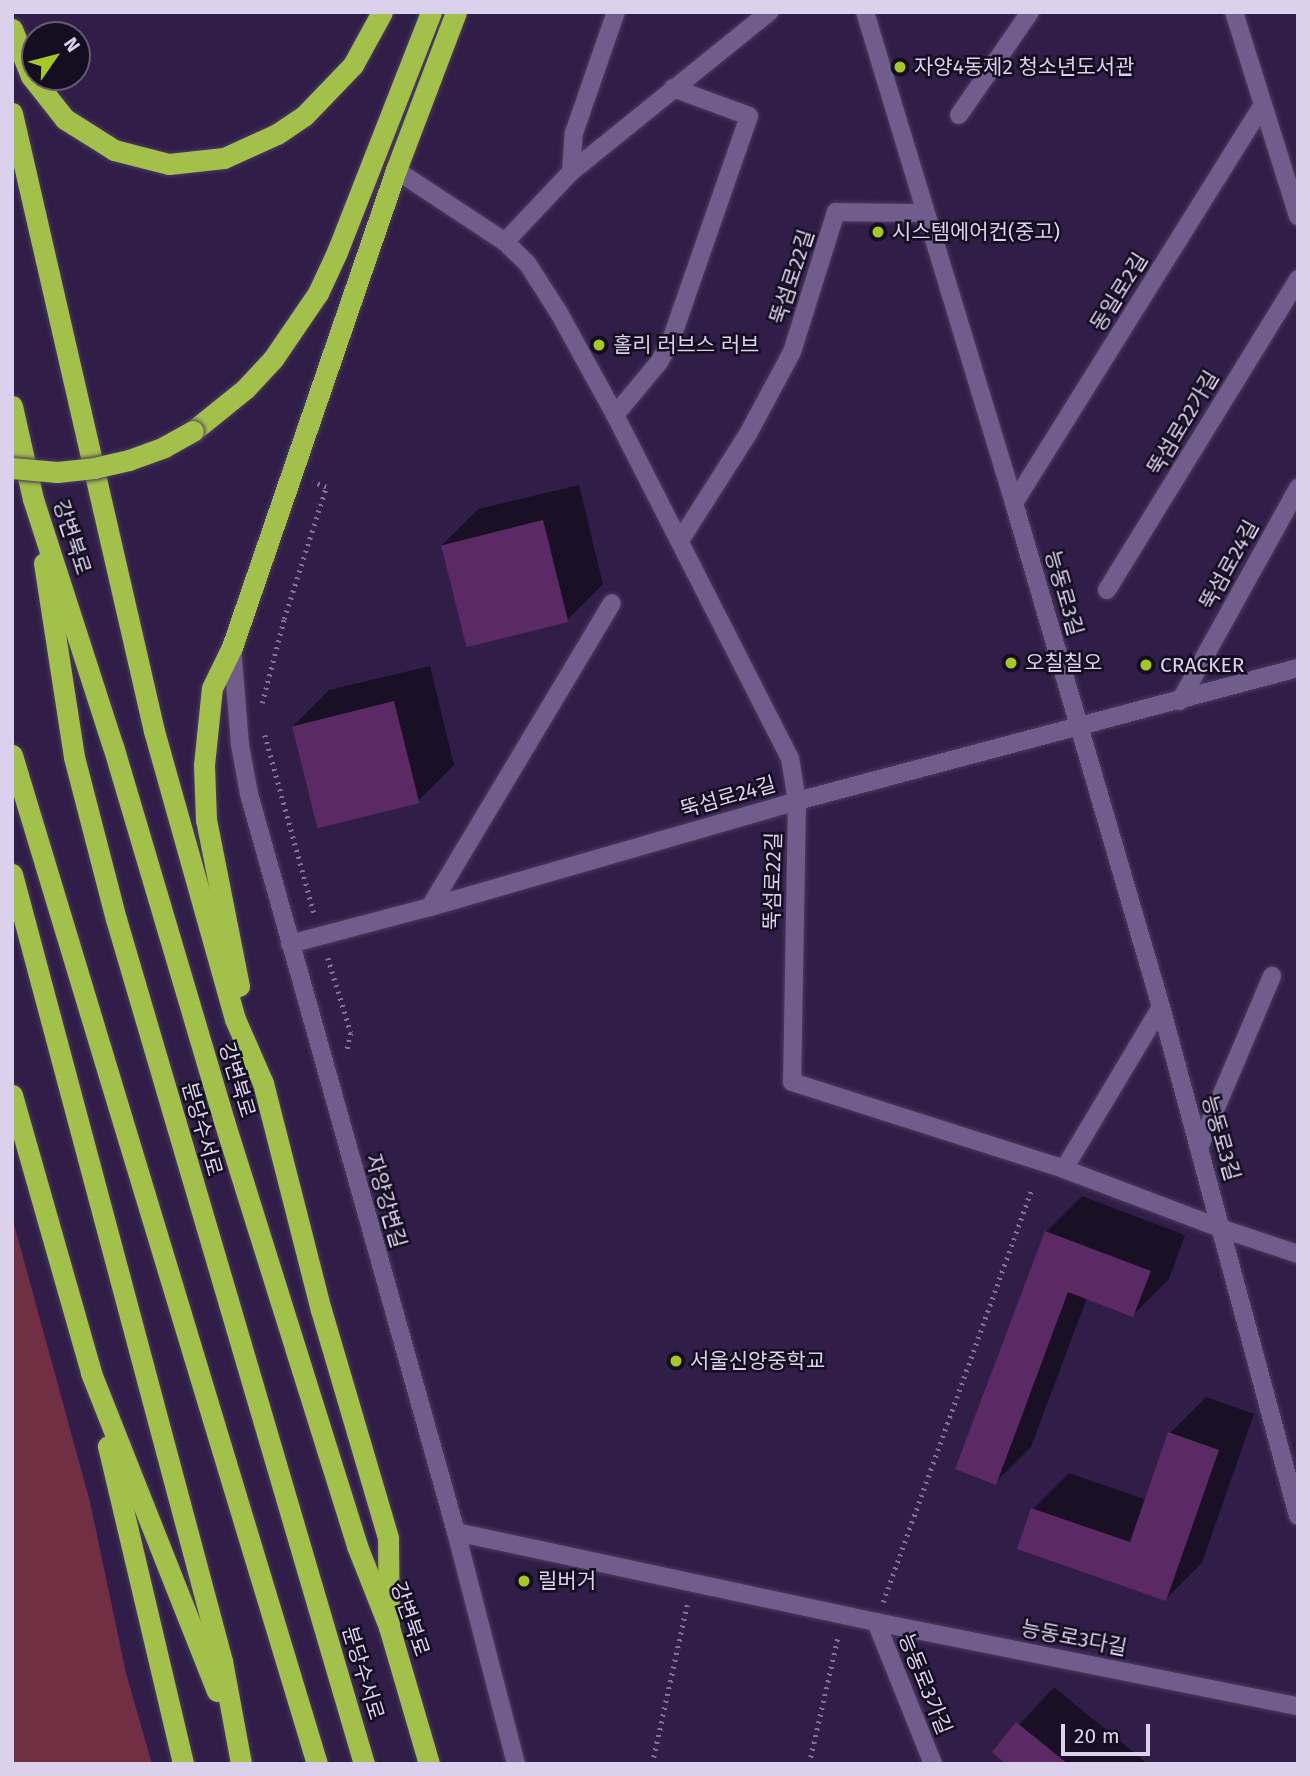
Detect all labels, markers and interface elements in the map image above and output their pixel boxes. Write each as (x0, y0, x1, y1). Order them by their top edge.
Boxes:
north arrow (21, 21, 91, 91)
text: N (59, 33, 85, 57)
place label: 자양4동제2 청소년도서관 (914, 54, 1134, 80)
marker: 자양4동제2 청소년도서관 (892, 59, 908, 75)
place label: 시스템에어컨(중고) (892, 219, 1060, 245)
marker: 시스템에어컨(중고) (870, 224, 886, 240)
street label: 뚝섬로22길 (765, 226, 819, 328)
street label: 동일로2길 (1085, 248, 1153, 336)
place label: 홀리 러브스 러브 (613, 332, 759, 358)
marker: 홀리 러브스 러브 (591, 337, 607, 353)
street label: 뚝섬로22가길 (1142, 366, 1224, 480)
street label: 강변북로 (48, 496, 96, 578)
street label: 뚝섬로24길 (1194, 516, 1264, 614)
street label: 능동로3길 (1040, 547, 1088, 639)
place label: 오칠칠오 (1025, 650, 1102, 676)
place label: CRACKER (1160, 652, 1244, 678)
marker: 오칠칠오 (1003, 655, 1019, 671)
marker: CRACKER (1138, 657, 1154, 673)
street label: 뚝섬로24길 (677, 771, 779, 823)
street label: 뚝섬로22길 (760, 832, 786, 930)
street label: 강변북로 (214, 1039, 260, 1121)
street label: 분당수서로 (177, 1079, 227, 1179)
street label: 능동로3길 (1197, 1092, 1245, 1184)
street label: 자양강변길 (361, 1151, 411, 1251)
place label: 서울신양중학교 (690, 1348, 825, 1374)
marker: 서울신양중학교 (668, 1353, 684, 1369)
place label: 릴버거 (538, 1568, 596, 1594)
marker: 릴버거 (516, 1573, 532, 1589)
street label: 강변북로 (386, 1578, 434, 1660)
street label: 능동로3다길 (1019, 1615, 1129, 1661)
street label: 분당수서로 (337, 1623, 389, 1723)
street label: 능동로3가길 (893, 1630, 957, 1738)
scale bar (1065, 1710, 1154, 1754)
text: 20 m (1074, 1723, 1120, 1749)

